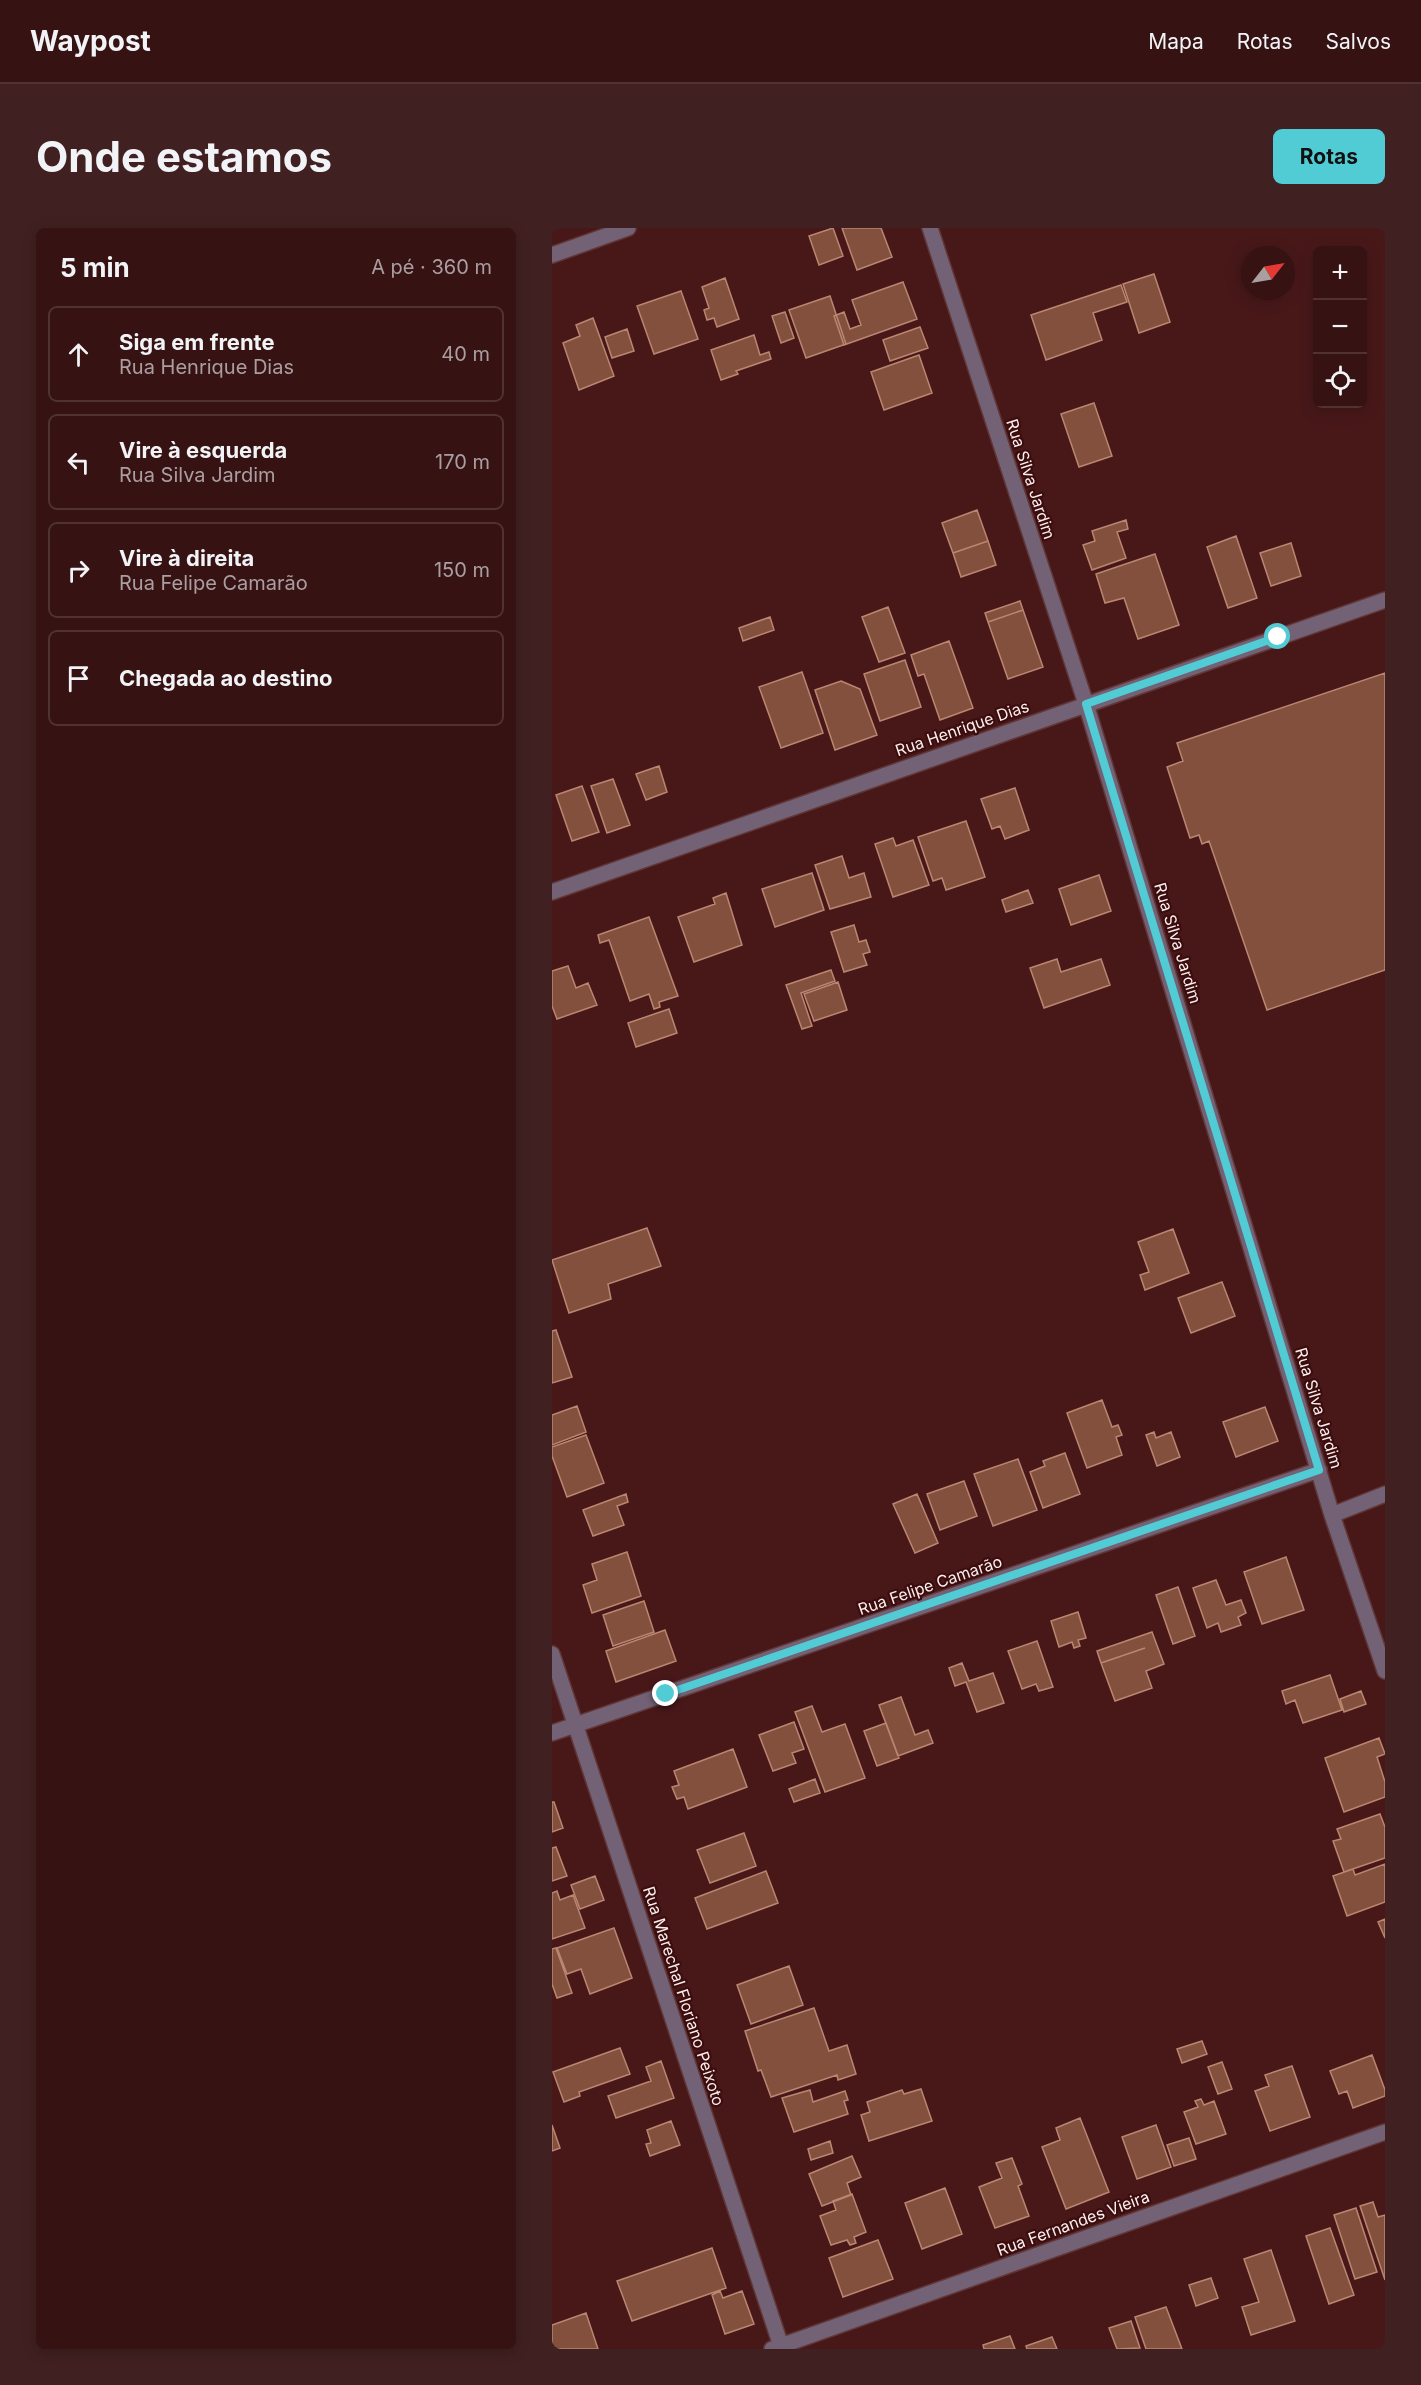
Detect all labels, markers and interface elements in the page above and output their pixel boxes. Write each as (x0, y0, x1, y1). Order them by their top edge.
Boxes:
text: Waypost (30, 24, 151, 58)
text: Mapa (1148, 29, 1204, 54)
text: Rotas (1237, 29, 1292, 54)
text: Salvos (1325, 29, 1391, 54)
button: Rotas (1273, 129, 1385, 184)
text: Onde estamos (36, 131, 332, 182)
north arrow (1241, 246, 1295, 300)
map controls (1313, 246, 1367, 408)
button: + (1313, 246, 1367, 300)
text: 5 min (60, 252, 130, 283)
text: A pé · 360 m (371, 255, 492, 279)
button: − (1313, 300, 1367, 354)
text: Siga em frente (119, 329, 275, 355)
icon: ahead (62, 338, 95, 371)
text: 40 m (441, 342, 490, 366)
button: locate (1313, 354, 1367, 408)
text: Rua Henrique Dias (119, 355, 294, 379)
street label: Rua Silva Jardim (1002, 416, 1060, 542)
text: Vire à esquerda (119, 437, 287, 463)
icon: left (62, 446, 95, 479)
text: 170 m (435, 450, 490, 474)
text: Rua Silva Jardim (119, 463, 276, 487)
text: Vire à direita (119, 545, 254, 571)
icon: right (62, 554, 95, 587)
text: 150 m (434, 558, 490, 582)
text: Rua Felipe Camarão (119, 571, 308, 595)
route start (1264, 623, 1290, 649)
icon: arrive (62, 662, 95, 695)
text: Chegada ao destino (119, 665, 333, 691)
street label: Rua Henrique Dias (893, 696, 1031, 760)
street label: Rua Silva Jardim (1150, 880, 1206, 1006)
street label: Rua Silva Jardim (1291, 1345, 1347, 1471)
street label: Rua Felipe Camarão (855, 1551, 1005, 1619)
route end (652, 1680, 678, 1706)
street label: Rua Marechal Floriano Peixoto (639, 1884, 729, 2108)
street label: Rua Fernandes Vieira (994, 2186, 1152, 2260)

